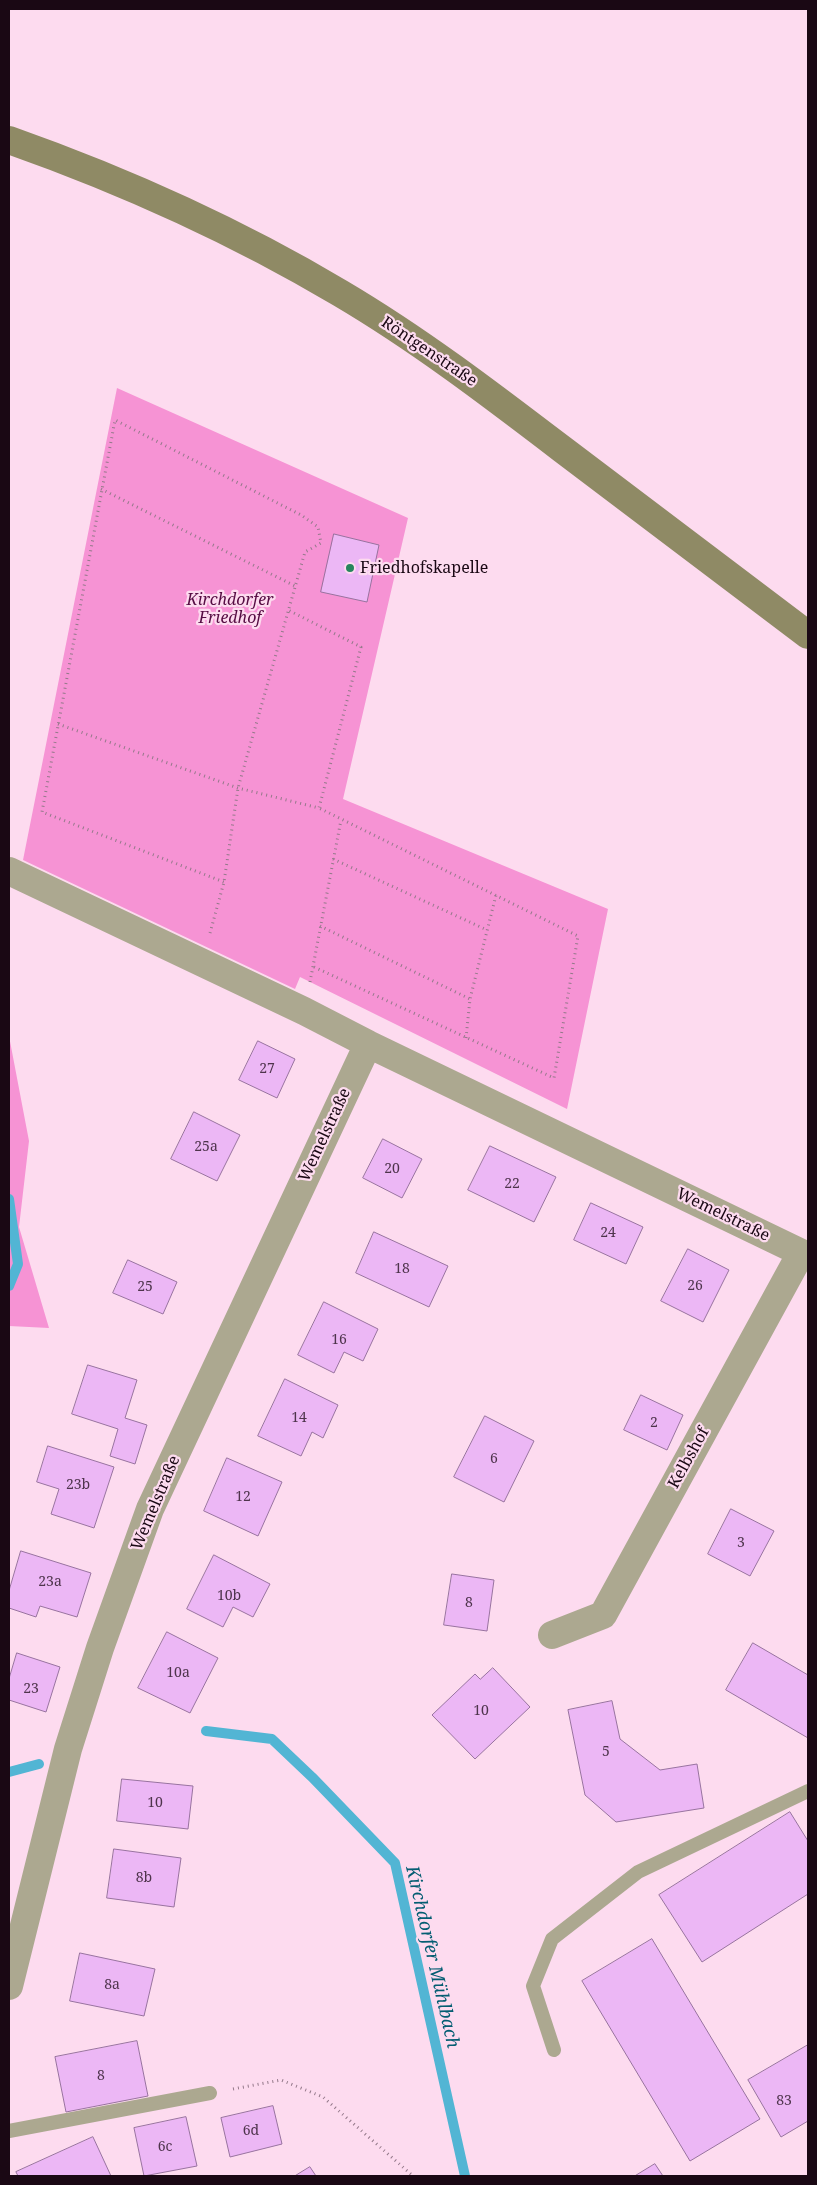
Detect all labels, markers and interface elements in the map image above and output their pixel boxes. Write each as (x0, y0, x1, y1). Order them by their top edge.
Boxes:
street label: Röntgenstraße (378, 313, 480, 391)
place label: Friedhofskapelle (360, 558, 488, 578)
marker: Friedhofskapelle (344, 562, 356, 574)
park label: Kirchdorfer Friedhof (186, 590, 274, 628)
house number: 27 (259, 1061, 275, 1077)
street label: Wemelstraße (295, 1085, 355, 1185)
house number: 25a (194, 1139, 218, 1155)
house number: 20 (384, 1161, 400, 1177)
house number: 22 (504, 1176, 520, 1192)
street label: Wemelstraße (673, 1184, 773, 1246)
house number: 24 (600, 1225, 616, 1241)
house number: 18 (394, 1261, 410, 1277)
house number: 26 (687, 1278, 703, 1294)
house number: 25 (137, 1279, 153, 1295)
house number: 16 (331, 1332, 347, 1348)
house number: 14 (291, 1410, 307, 1426)
house number: 2 (650, 1415, 658, 1431)
street label: Kelbshof (664, 1424, 714, 1492)
house number: 6 (490, 1451, 498, 1467)
street label: Wemelstraße (127, 1453, 185, 1553)
house number: 23b (66, 1477, 90, 1493)
house number: 12 (235, 1489, 251, 1505)
house number: 3 (737, 1535, 745, 1551)
house number: 23a (38, 1574, 62, 1590)
house number: 10b (217, 1588, 241, 1604)
house number: 8 (465, 1595, 473, 1611)
house number: 10a (166, 1665, 190, 1681)
house number: 23 (23, 1681, 39, 1697)
house number: 10 (473, 1703, 489, 1719)
house number: 5 (602, 1744, 610, 1760)
house number: 10 (147, 1795, 163, 1811)
water label: Kirchdorfer Mühlbach (400, 1864, 464, 2050)
house number: 8b (136, 1870, 152, 1886)
house number: 8a (104, 1977, 120, 1993)
house number: 8 (97, 2068, 105, 2084)
house number: 83 (776, 2093, 792, 2109)
house number: 6d (243, 2123, 259, 2139)
house number: 6c (158, 2139, 172, 2155)

